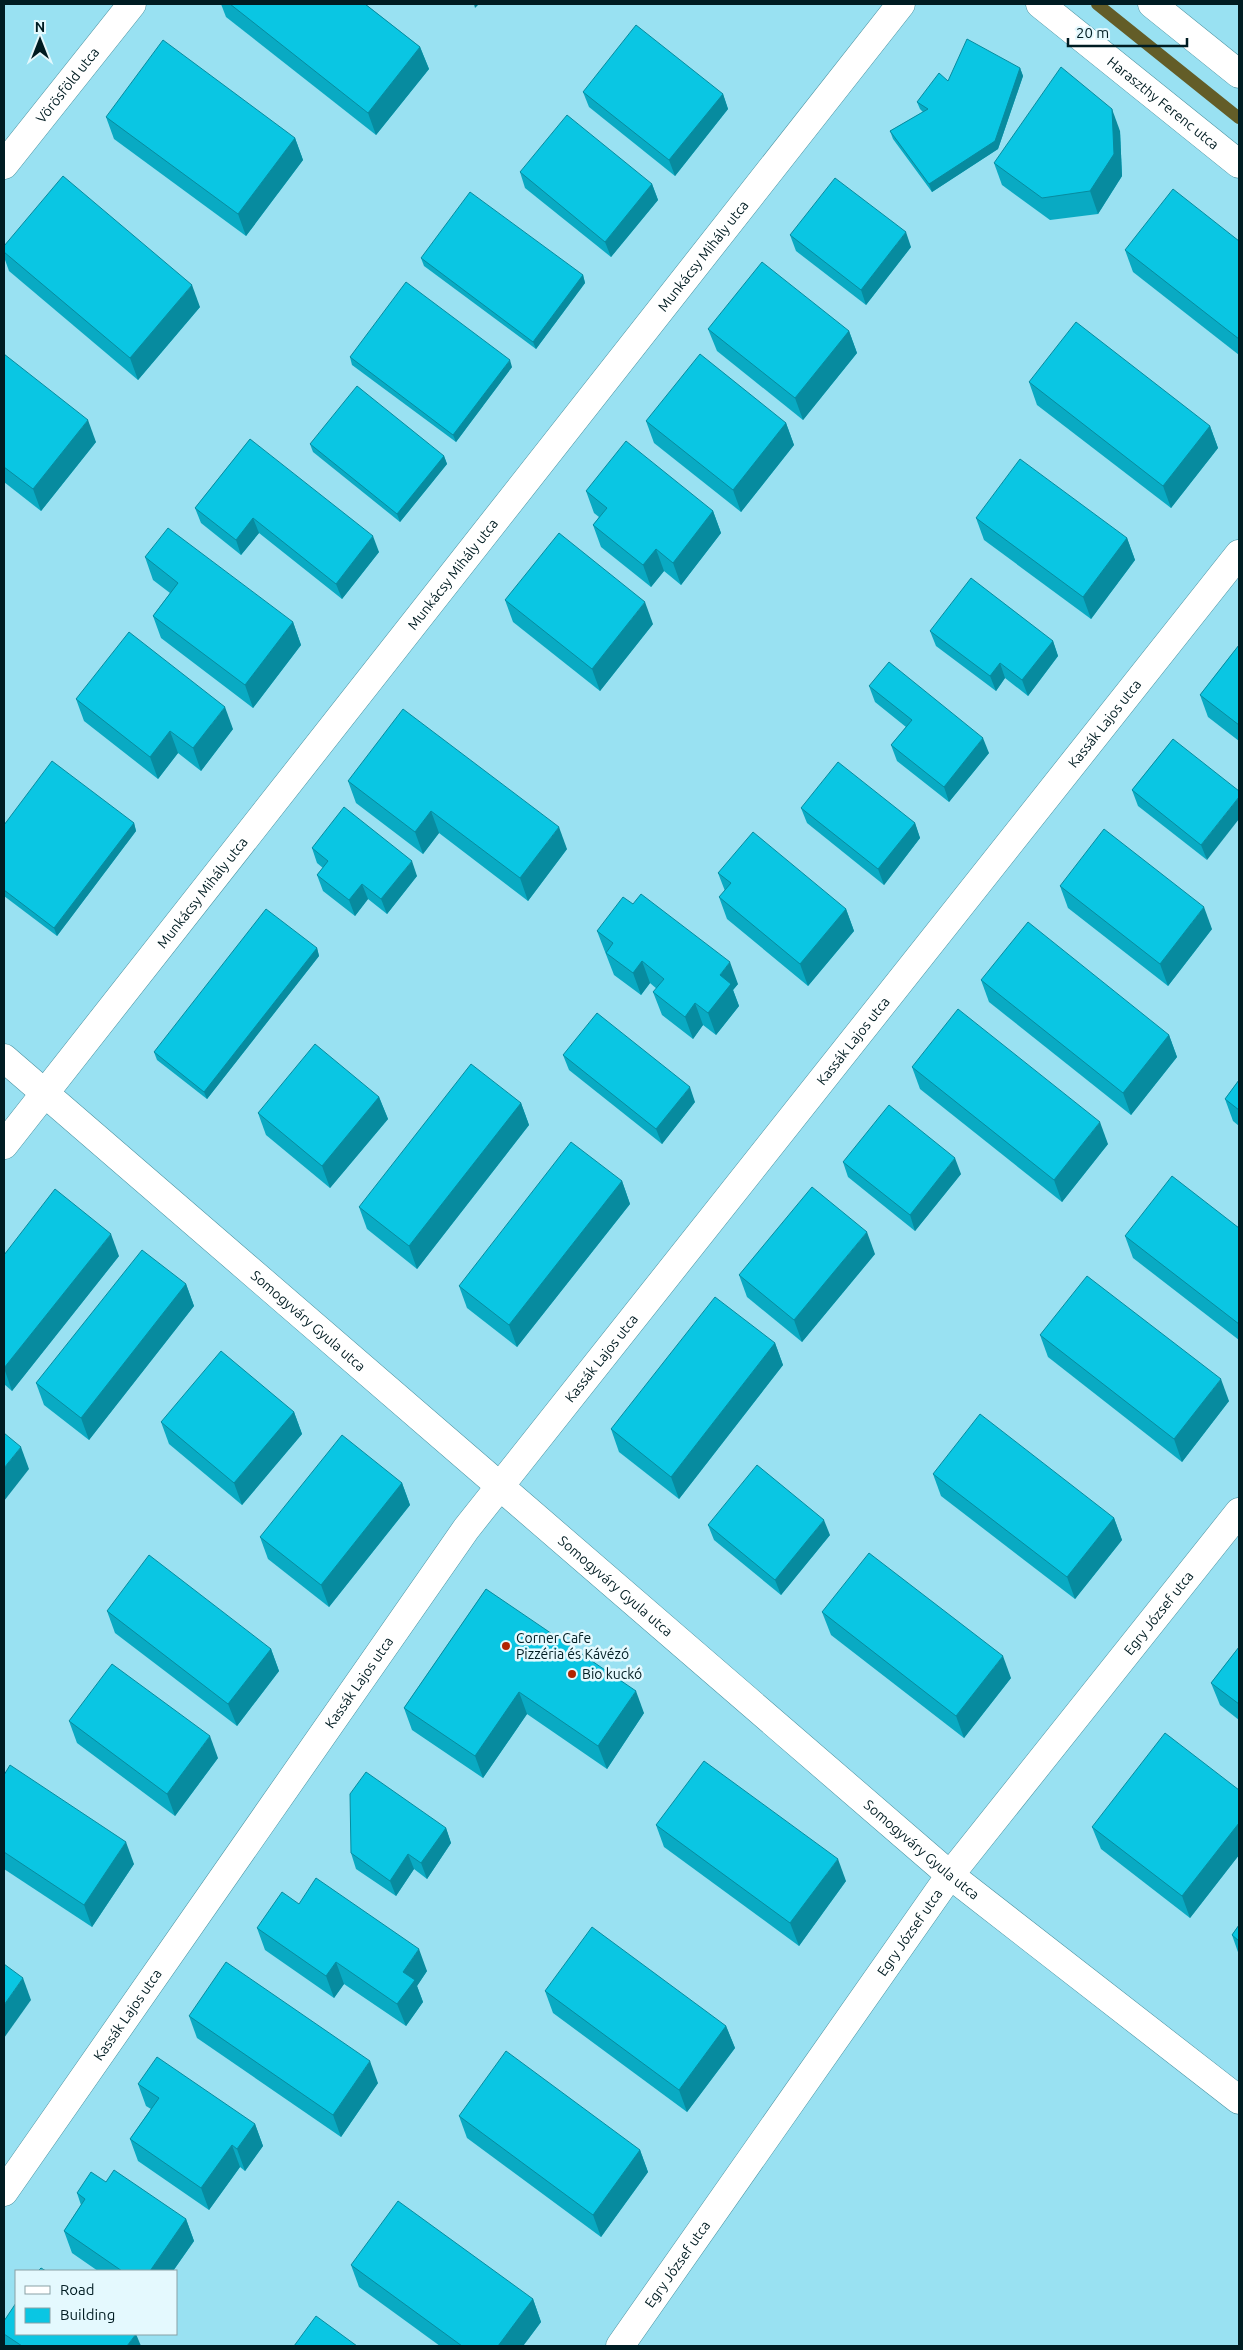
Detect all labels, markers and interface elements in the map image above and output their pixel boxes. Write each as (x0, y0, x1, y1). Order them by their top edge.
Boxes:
north arrow (15, 15, 65, 65)
scale bar (1068, 15, 1187, 47)
text: N (35, 19, 45, 35)
text: 20 m (1076, 24, 1109, 41)
street label: Vörösföld utca (33, 44, 102, 126)
street label: Haraszthy Ferenc utca (1104, 53, 1222, 153)
street label: Munkácsy Mihály utca (655, 197, 751, 314)
street label: Munkácsy Mihály utca (404, 516, 501, 633)
street label: Kassák Lajos utca (1065, 676, 1144, 771)
street label: Munkácsy Mihály utca (154, 834, 251, 951)
street label: Kassák Lajos utca (813, 994, 893, 1088)
street label: Somogyváry Gyula utca (248, 1267, 369, 1374)
street label: Kassák Lajos utca (562, 1311, 641, 1405)
street label: Somogyváry Gyula utca (555, 1532, 676, 1640)
street label: Egry József utca (1120, 1568, 1197, 1658)
place label: Corner Cafe Pizzéria és Kávézó (516, 1630, 629, 1662)
street label: Kassák Lajos utca (322, 1634, 396, 1731)
marker: Corner Cafe Pizzéria és Kávézó (500, 1640, 512, 1652)
place label: Bio kuckó (582, 1666, 642, 1682)
marker: Bio kuckó (566, 1668, 578, 1680)
street label: Somogyváry Gyula utca (861, 1797, 982, 1903)
street label: Egry József utca (874, 1886, 946, 1979)
street label: Kassák Lajos utca (90, 1966, 165, 2064)
street label: Egry József utca (641, 2218, 713, 2311)
legend (15, 2270, 178, 2335)
text: Road (60, 2281, 95, 2298)
text: Building (60, 2306, 115, 2323)

